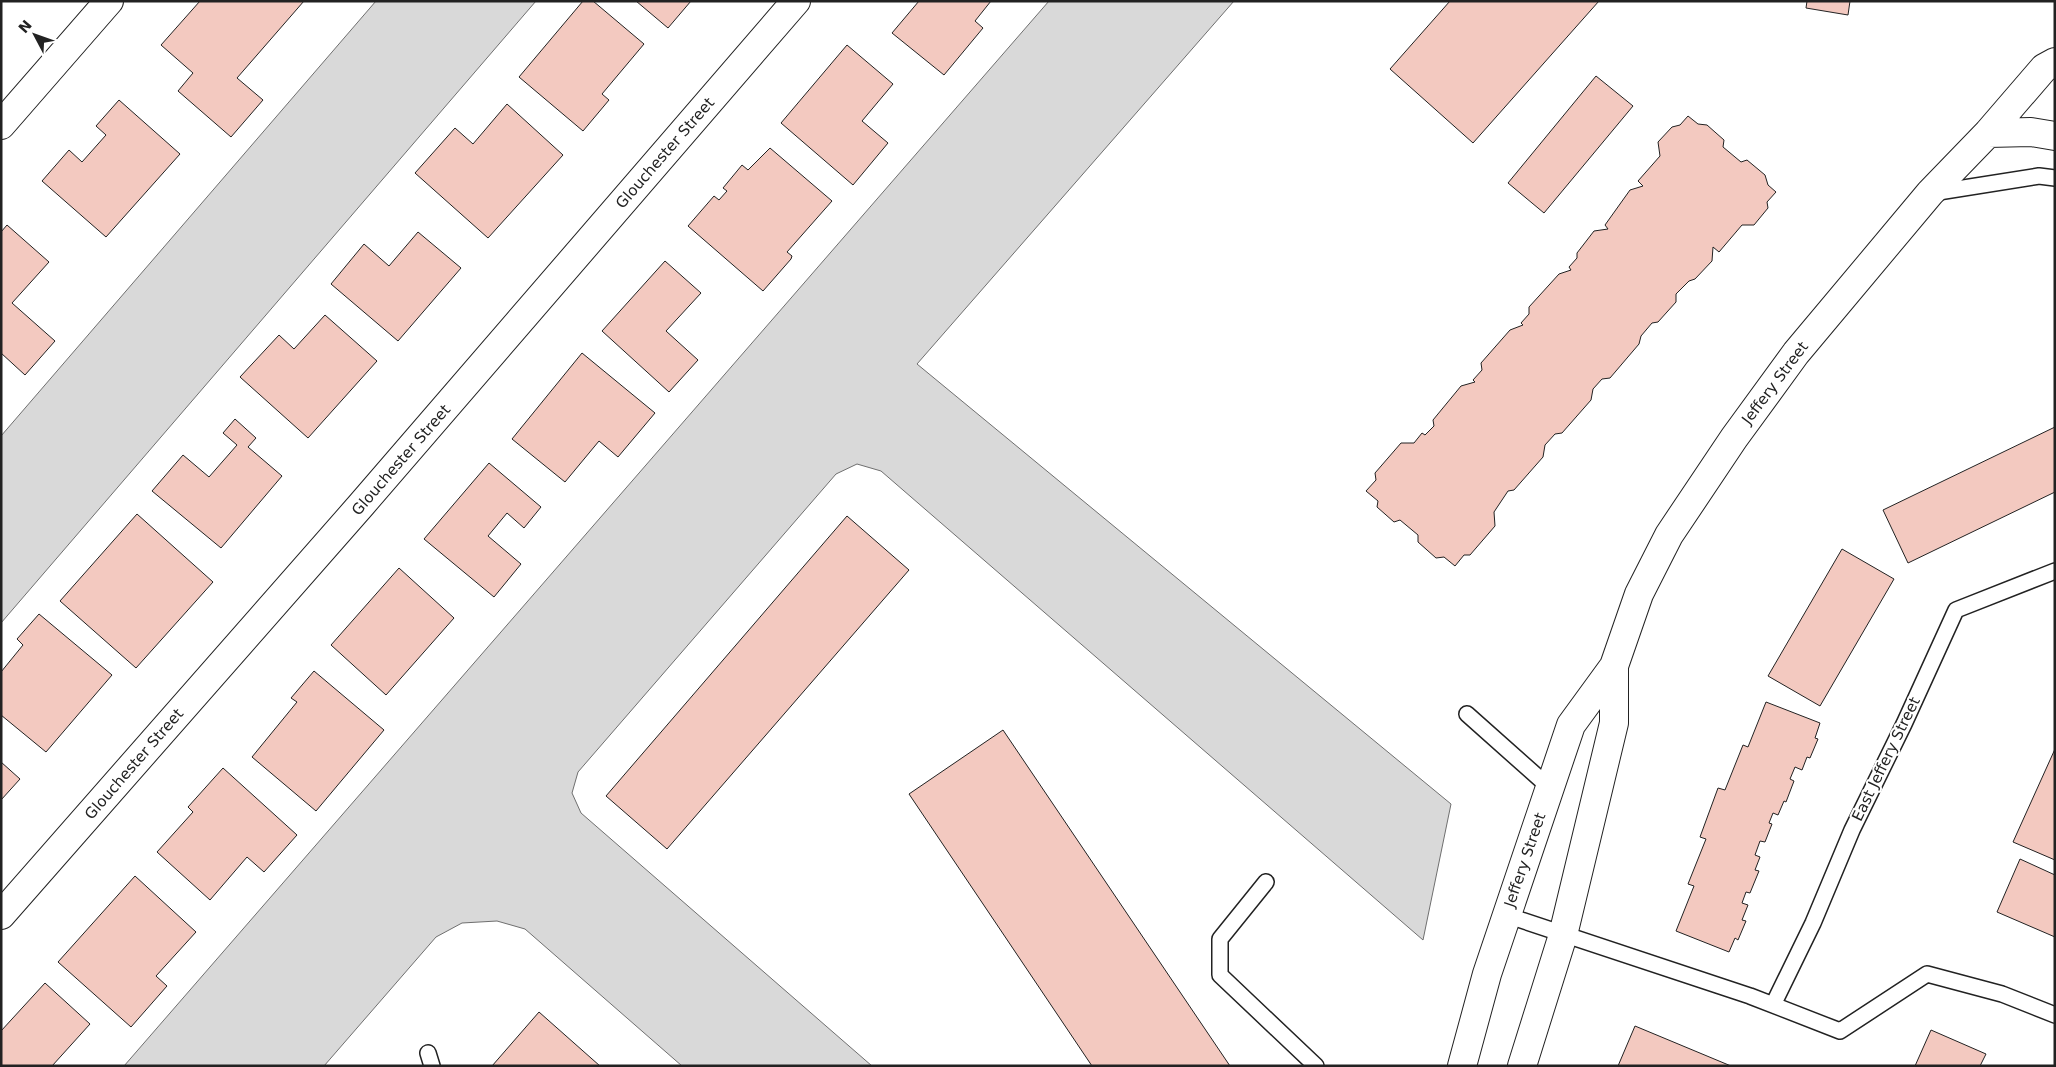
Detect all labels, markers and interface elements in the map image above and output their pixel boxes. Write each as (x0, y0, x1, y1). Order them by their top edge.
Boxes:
north arrow (10, 10, 60, 60)
text: N (15, 17, 35, 36)
street label: Glouchester Street (612, 94, 718, 212)
street label: Jeffery Street (1738, 338, 1812, 429)
street label: Glouchester Street (348, 401, 454, 519)
street label: East Jeffery Street (1848, 694, 1924, 824)
street label: Glouchester Street (81, 705, 187, 823)
street label: Jeffery Street (1500, 810, 1550, 910)

